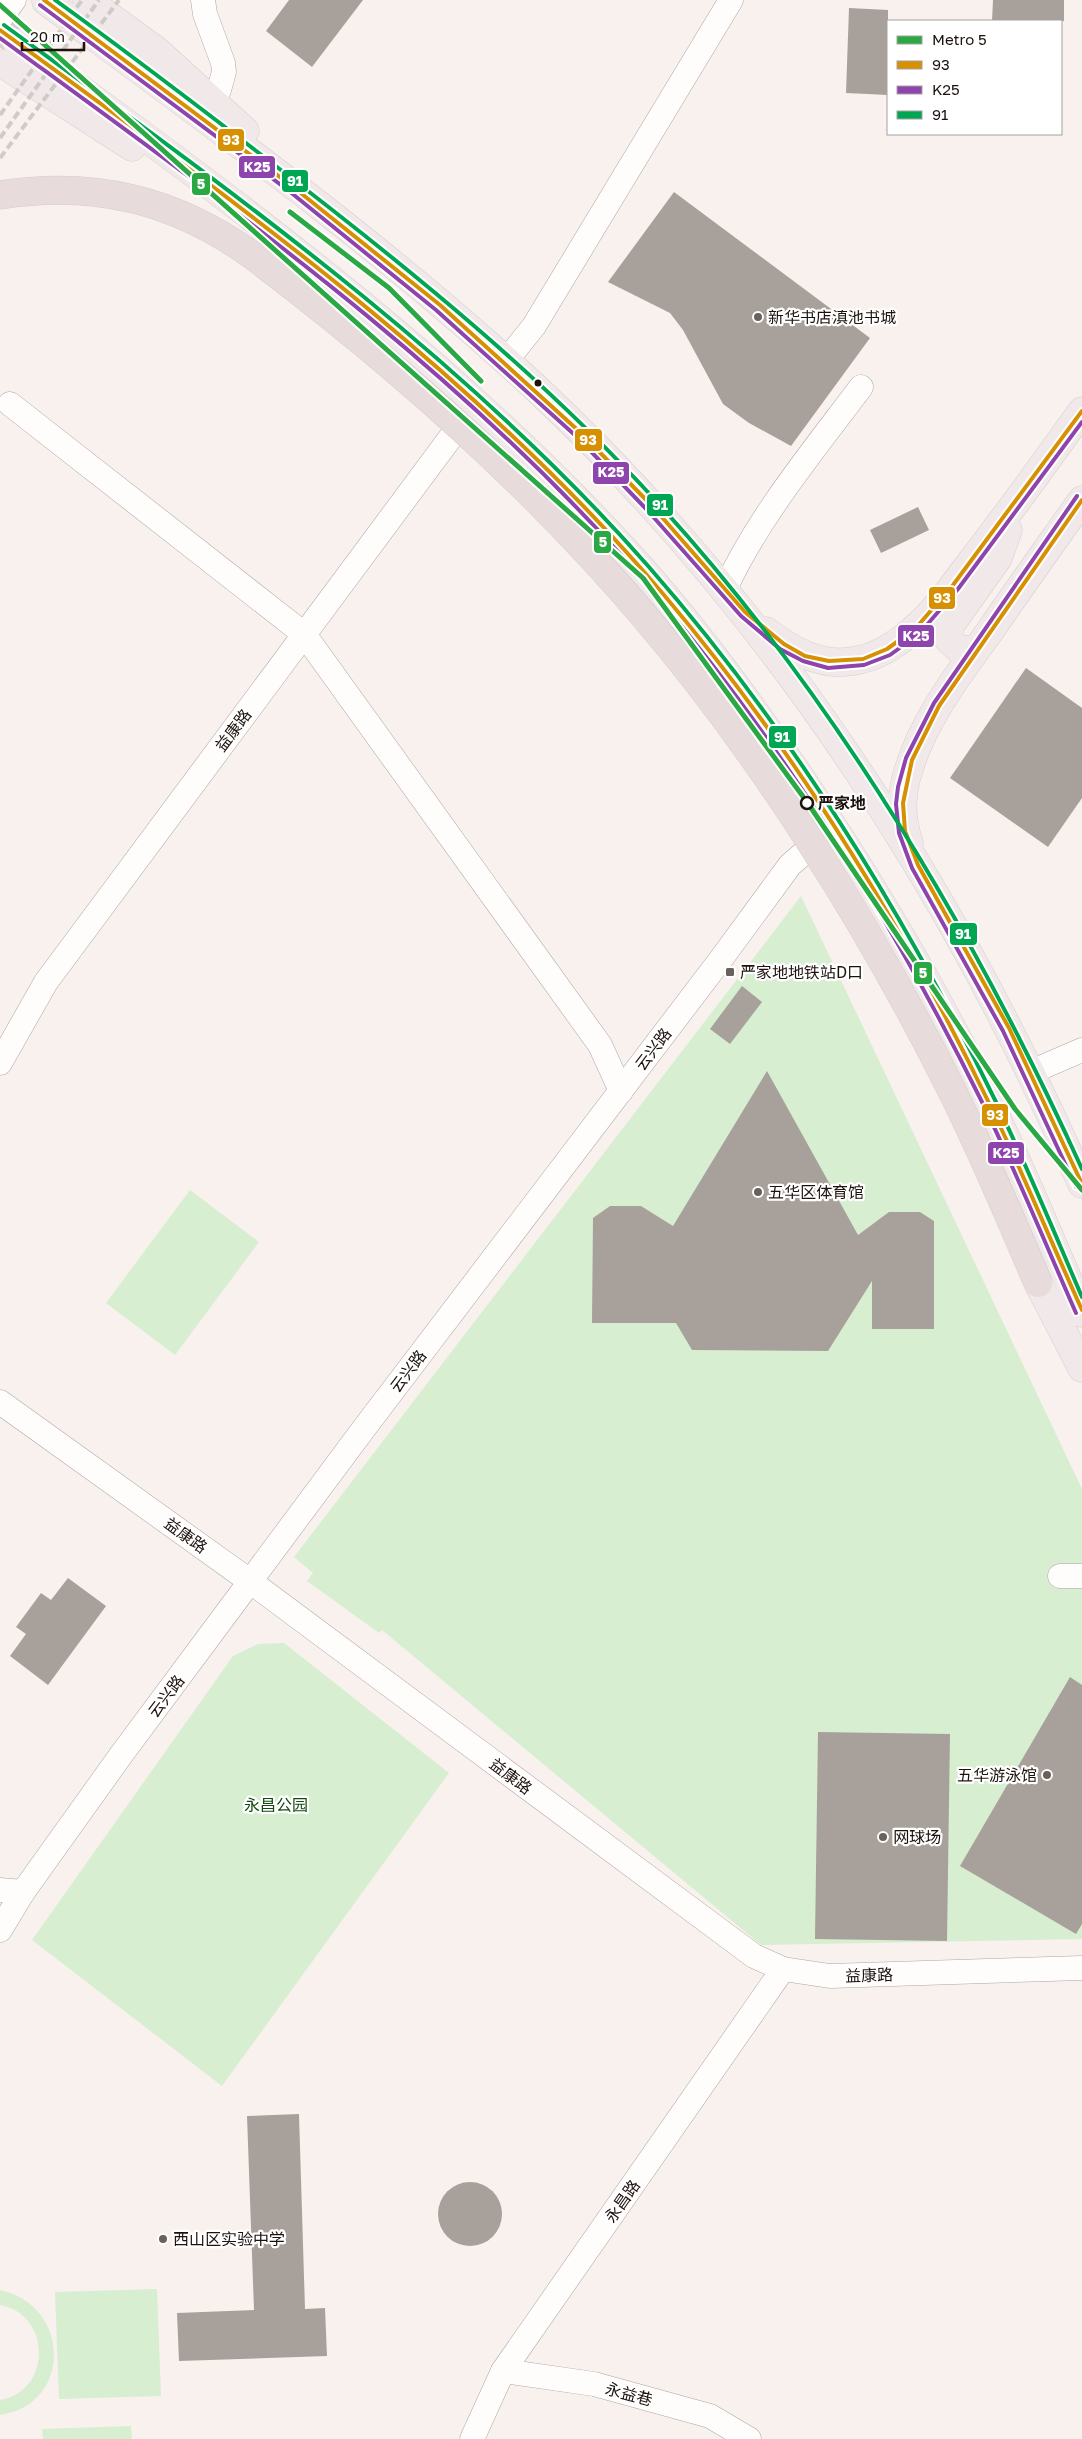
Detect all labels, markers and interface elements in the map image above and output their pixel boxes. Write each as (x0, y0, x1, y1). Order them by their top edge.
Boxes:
scale bar (22, 20, 85, 52)
legend (887, 20, 1062, 135)
text: 20 m (30, 27, 65, 45)
text: Metro 5 (932, 30, 987, 48)
text: 93 (932, 55, 950, 73)
text: K25 (932, 80, 960, 98)
text: 91 (932, 105, 948, 123)
line badge: 93 (217, 128, 245, 152)
text: 93 (222, 131, 240, 148)
line badge: K25 (238, 155, 276, 179)
text: K25 (243, 158, 271, 175)
line badge: 91 (281, 169, 309, 193)
line badge: 5 (191, 172, 211, 196)
text: 91 (287, 172, 303, 189)
text: 5 (197, 175, 206, 192)
place label: 新华书店滇池书城 (768, 307, 896, 327)
marker: 新华书店滇池书城 (752, 311, 764, 323)
unlabelled marker (533, 378, 543, 388)
line badge: 93 (574, 428, 603, 452)
text: 93 (579, 431, 597, 448)
line badge: K25 (592, 461, 630, 485)
text: K25 (597, 463, 625, 480)
line badge: 91 (646, 493, 674, 517)
text: 91 (652, 496, 668, 513)
line badge: 5 (593, 530, 612, 554)
text: 5 (599, 533, 608, 550)
line badge: 93 (928, 586, 956, 610)
text: 93 (933, 589, 951, 606)
line badge: K25 (897, 624, 935, 648)
text: K25 (902, 627, 930, 644)
street label: 益康路 (211, 705, 255, 755)
line badge: 91 (768, 725, 797, 749)
text: 91 (774, 728, 790, 745)
place label: 严家地 (818, 793, 866, 813)
marker: 严家地 (800, 796, 814, 810)
line badge: 91 (949, 922, 978, 946)
text: 91 (955, 925, 971, 942)
line badge: 5 (913, 961, 933, 985)
place label: 严家地地铁站D口 (740, 962, 863, 982)
text: 5 (919, 964, 928, 981)
marker: 严家地地铁站D口 (724, 966, 736, 978)
street label: 云兴路 (631, 1024, 675, 1074)
line badge: 93 (981, 1103, 1009, 1127)
text: 93 (986, 1106, 1004, 1123)
line badge: K25 (987, 1141, 1025, 1165)
text: K25 (992, 1144, 1020, 1161)
place label: 五华区体育馆 (768, 1182, 864, 1202)
marker: 五华区体育馆 (752, 1186, 764, 1198)
street label: 云兴路 (386, 1346, 430, 1396)
street label: 益康路 (161, 1513, 211, 1557)
street label: 云兴路 (144, 1671, 188, 1721)
street label: 益康路 (486, 1754, 536, 1798)
place label: 五华游泳馆 (957, 1765, 1037, 1785)
marker: 五华游泳馆 (1041, 1769, 1053, 1781)
park label: 永昌公园 (244, 1795, 308, 1815)
place label: 网球场 (893, 1827, 941, 1847)
marker: 网球场 (877, 1831, 889, 1843)
street label: 益康路 (845, 1964, 893, 1986)
street label: 永昌路 (600, 2176, 644, 2226)
place label: 西山区实验中学 (173, 2229, 285, 2249)
marker: 西山区实验中学 (157, 2233, 169, 2245)
street label: 永益巷 (603, 2378, 655, 2410)

